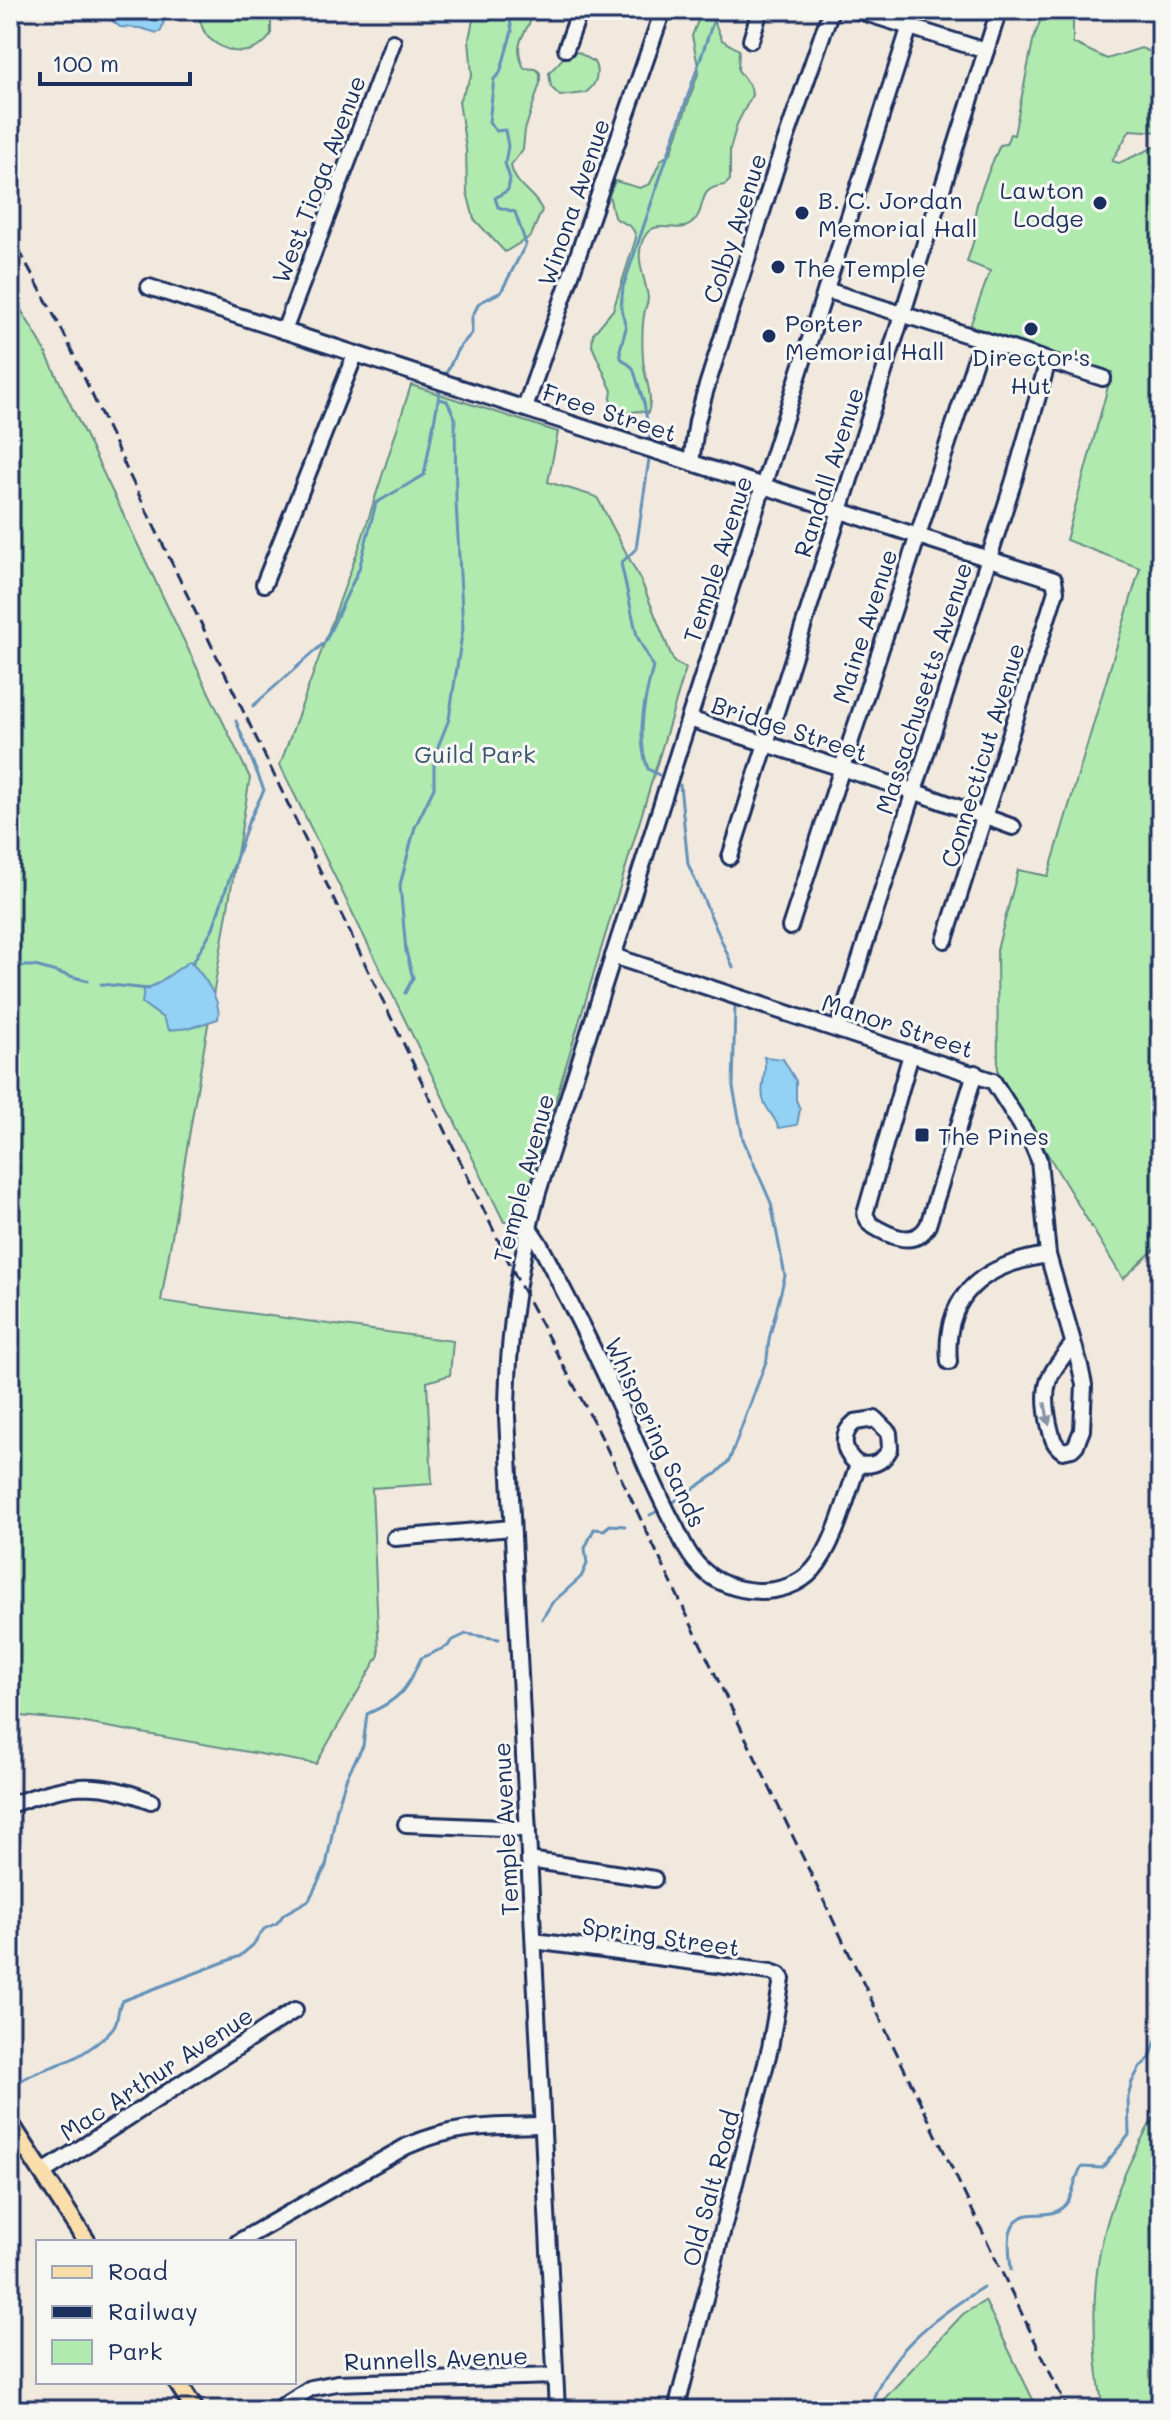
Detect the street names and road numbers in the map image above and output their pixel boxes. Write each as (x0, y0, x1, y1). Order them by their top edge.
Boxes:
street label: West Tioga Avenue (264, 71, 372, 287)
street label: Winona Avenue (530, 114, 616, 290)
street label: Colby Avenue (695, 149, 773, 307)
street label: Free Street (539, 376, 681, 448)
street label: Randall Avenue (786, 383, 870, 561)
street label: Temple Avenue (675, 472, 759, 646)
street label: Maine Avenue (824, 545, 904, 707)
street label: Massachusetts Avenue (868, 558, 978, 818)
street label: Connecticut Avenue (933, 639, 1031, 871)
street label: Bridge Street (708, 688, 872, 768)
street label: Manor Street (818, 986, 978, 1064)
street label: Temple Avenue (486, 1090, 560, 1266)
street label: Whispering Sands (598, 1332, 714, 1532)
street label: Temple Avenue (485, 1741, 525, 1917)
street label: Spring Street (580, 1910, 742, 1962)
street label: Mac Arthur Avenue (53, 1999, 259, 2147)
street label: Old Salt Road (674, 2106, 746, 2270)
street label: Runnells Avenue (343, 2339, 529, 2377)

